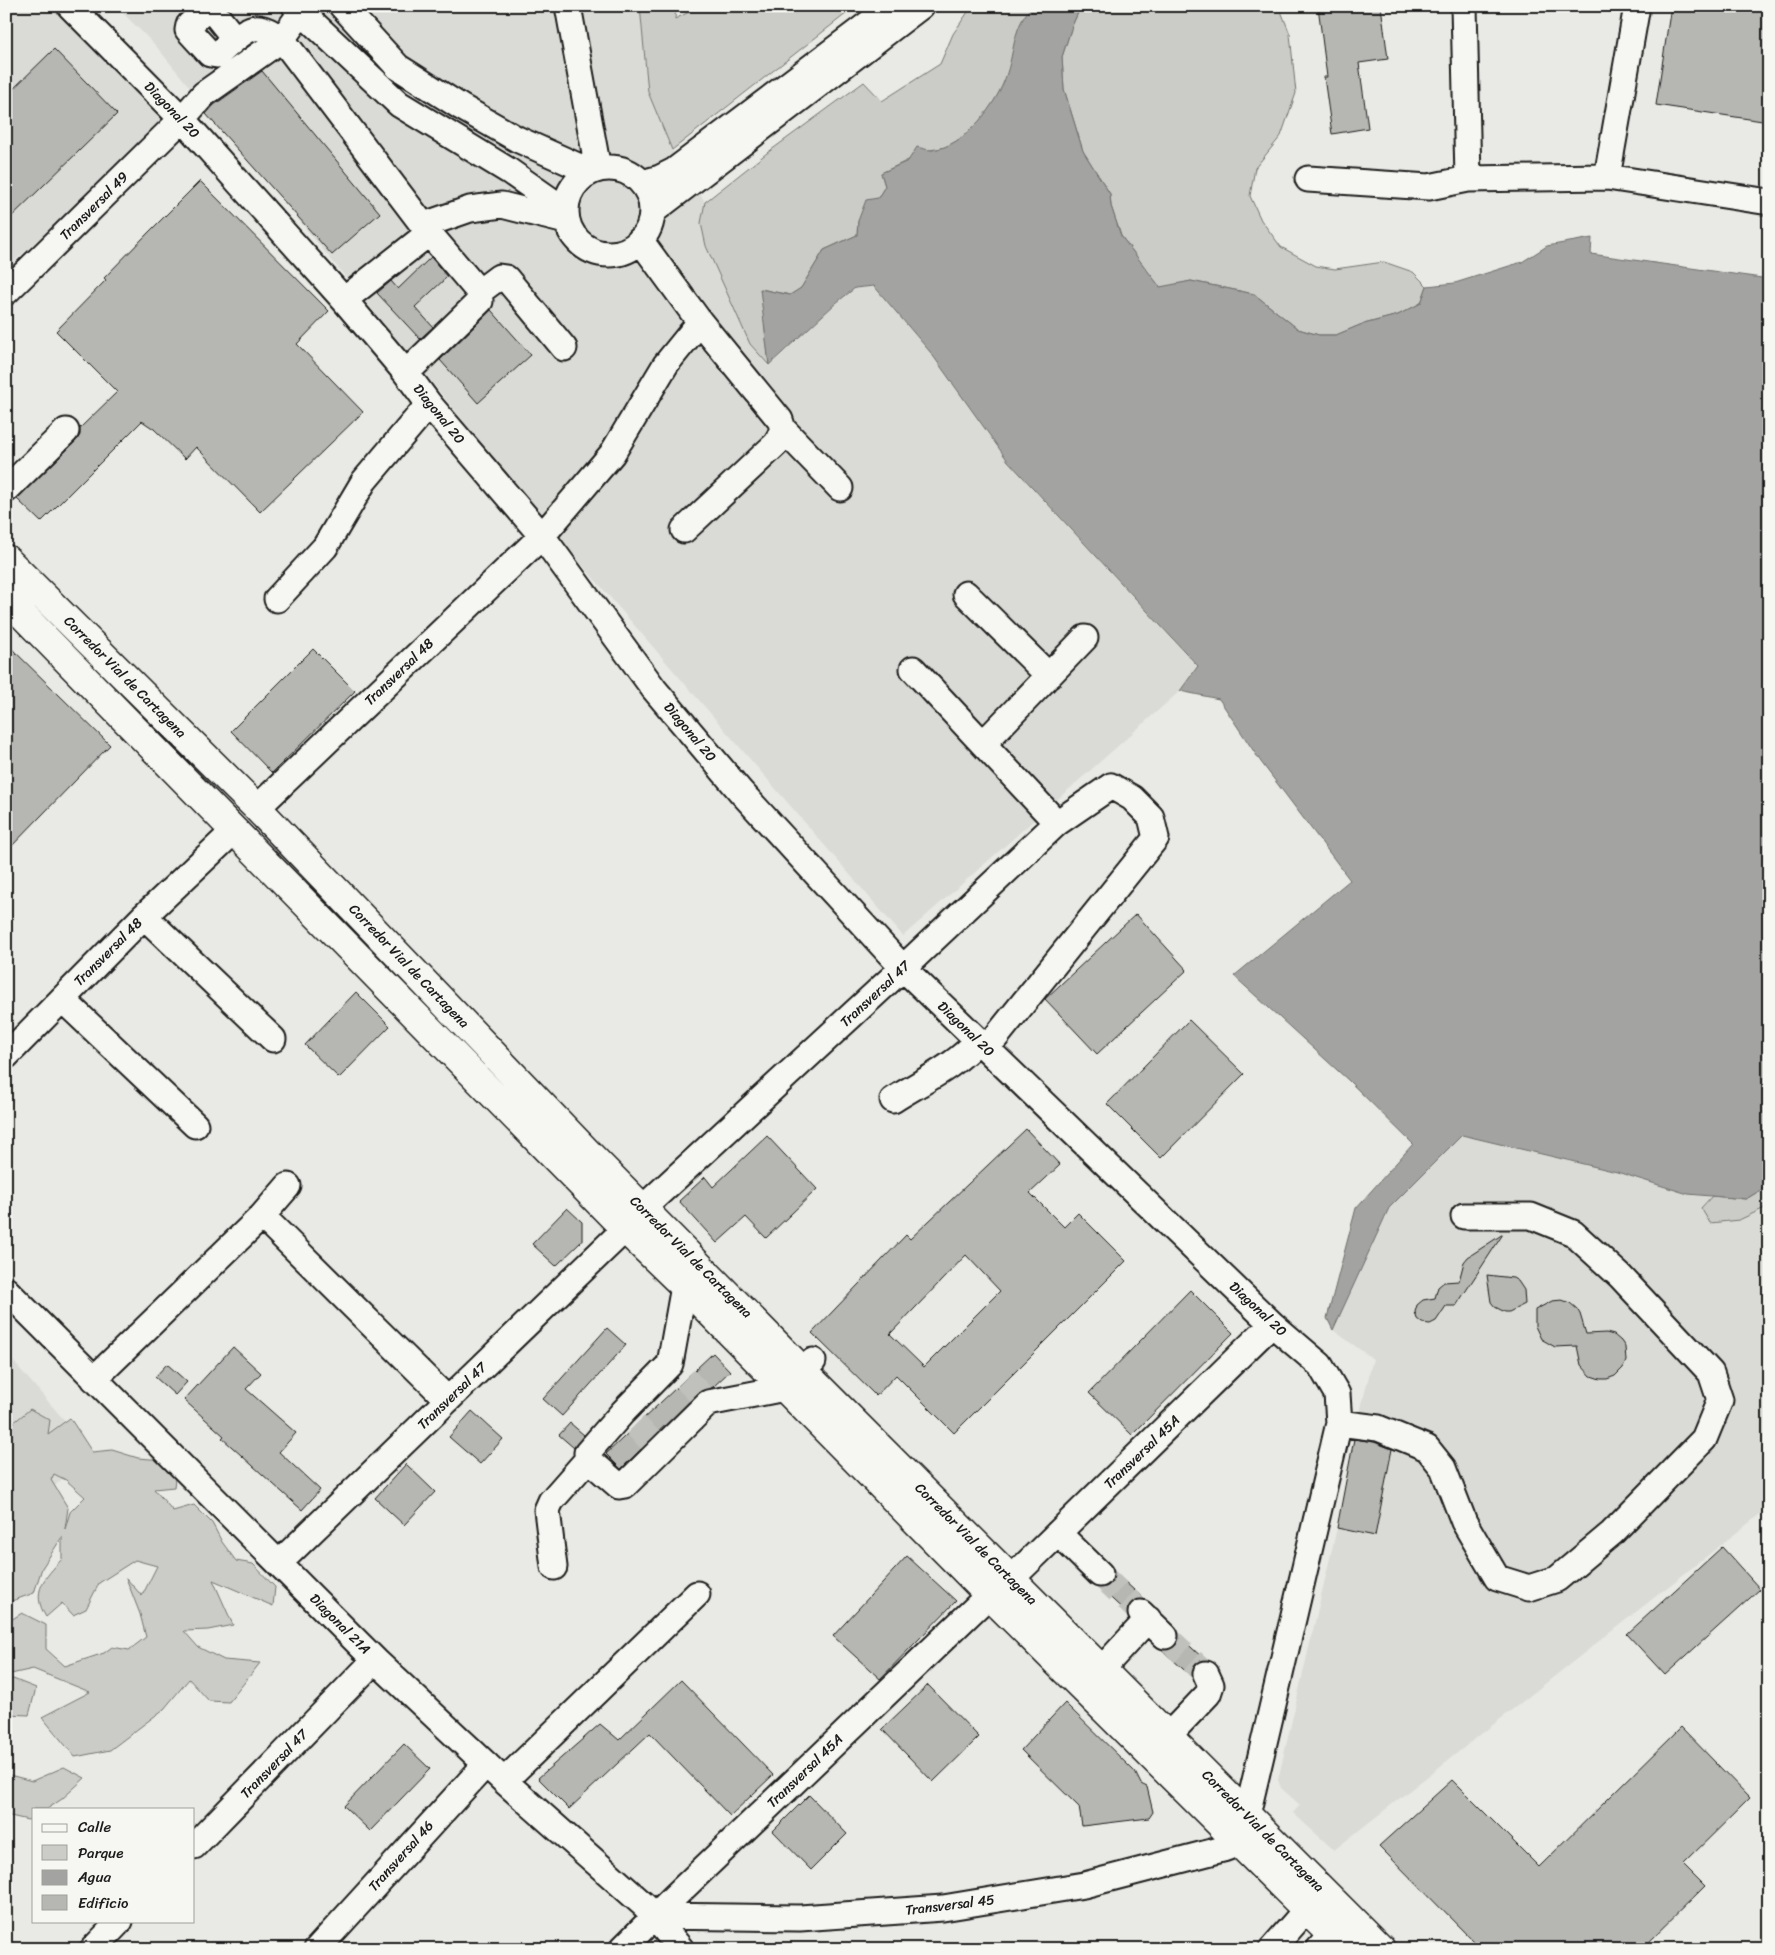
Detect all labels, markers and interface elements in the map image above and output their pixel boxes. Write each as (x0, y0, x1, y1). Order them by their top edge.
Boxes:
street label: Diagonal 20 (138, 75, 206, 145)
street label: Transversal 49 (53, 165, 135, 247)
street label: Diagonal 20 (407, 378, 472, 450)
street label: Corredor Vial de Cartagena (58, 610, 192, 744)
street label: Transversal 48 (358, 631, 440, 712)
street label: Diagonal 20 (657, 696, 723, 768)
street label: Corredor Vial de Cartagena (342, 898, 476, 1034)
street label: Transversal 48 (67, 911, 149, 993)
street label: Transversal 47 (834, 954, 917, 1034)
street label: Diagonal 20 (931, 995, 1001, 1063)
street label: Corredor Vial de Cartagena (624, 1190, 758, 1324)
street label: Diagonal 20 (1223, 1275, 1293, 1343)
street label: Transversal 47 (411, 1355, 493, 1436)
street label: Transversal 45A (1098, 1409, 1186, 1495)
street label: Corredor Vial de Cartagena (909, 1477, 1043, 1611)
street label: Diagonal 21A (303, 1587, 377, 1661)
street label: Transversal 47 (234, 1723, 315, 1805)
street label: Transversal 45A (761, 1728, 849, 1814)
street label: Corredor Vial de Cartagena (1196, 1764, 1330, 1898)
legend (32, 1808, 195, 1922)
text: Calle (78, 1814, 111, 1840)
street label: Transversal 46 (362, 1814, 440, 1897)
text: Parque (78, 1840, 123, 1866)
text: Agua (77, 1864, 111, 1890)
street label: Transversal 45 (904, 1887, 996, 1923)
text: Edificio (78, 1890, 129, 1916)

